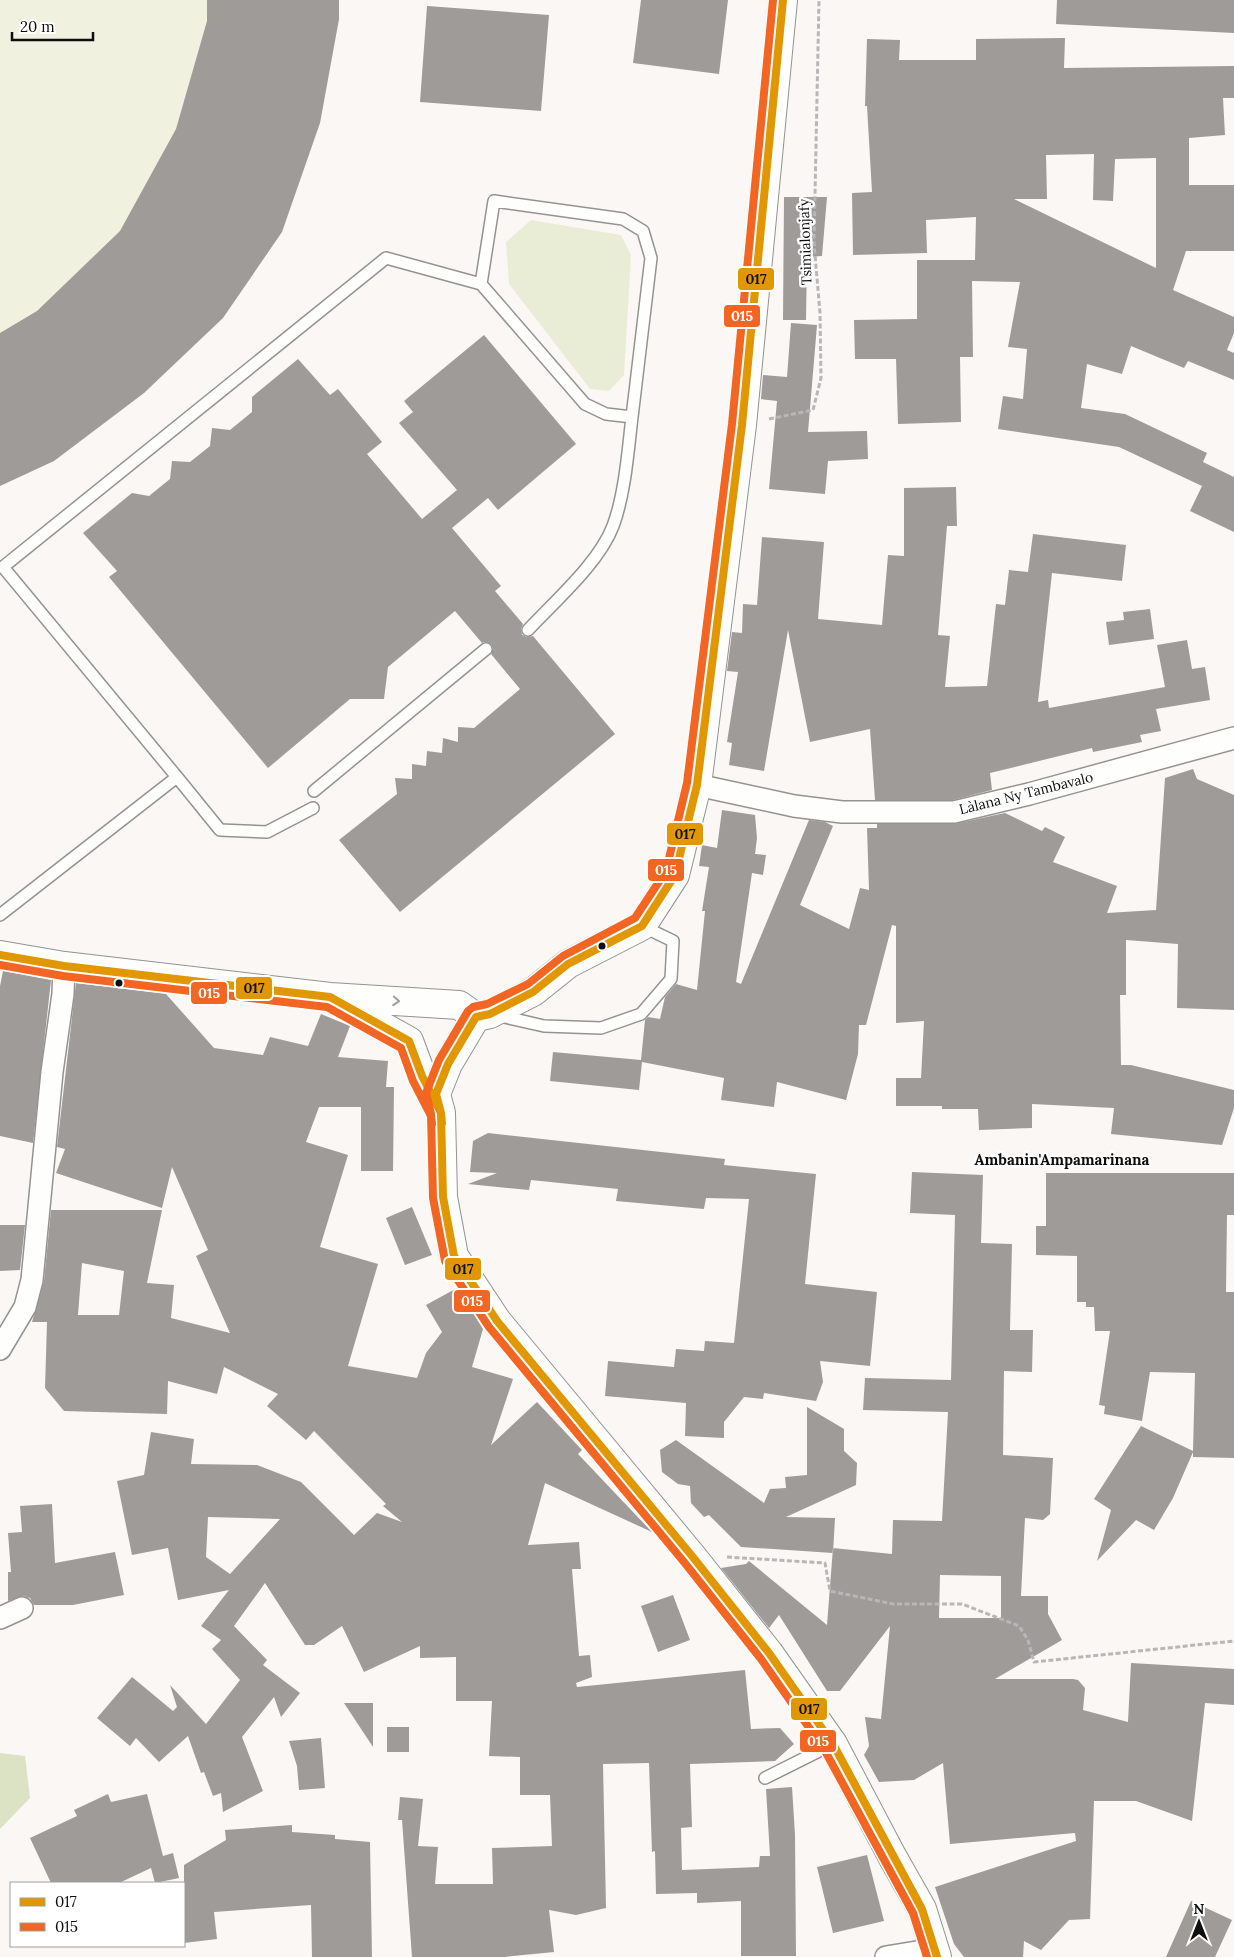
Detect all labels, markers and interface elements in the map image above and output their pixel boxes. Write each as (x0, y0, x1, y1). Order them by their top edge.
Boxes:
scale bar (12, 10, 94, 42)
text: 20 m (20, 17, 55, 36)
street label: Tsimialonjafy (794, 198, 816, 285)
line badge: 017 (737, 267, 775, 291)
text: 017 (745, 270, 767, 288)
line badge: 015 (723, 304, 761, 328)
text: 015 (731, 307, 754, 325)
street label: Làlana Ny Tambavalo (957, 768, 1095, 818)
line badge: 017 (666, 822, 704, 846)
text: 017 (674, 825, 696, 843)
line badge: 015 (647, 858, 685, 882)
text: 015 (655, 861, 678, 879)
unlabelled marker (597, 941, 607, 951)
line badge: 017 (235, 976, 273, 1000)
unlabelled marker (114, 978, 124, 988)
text: 017 (243, 979, 265, 997)
line badge: 015 (190, 981, 228, 1005)
text: 015 (198, 984, 221, 1002)
one-way arrow (393, 996, 401, 1007)
district label: Ambanin'Ampamarinana (975, 1150, 1150, 1169)
line badge: 017 (444, 1257, 482, 1281)
text: 017 (452, 1260, 474, 1278)
line badge: 015 (453, 1289, 491, 1313)
text: 015 (461, 1292, 484, 1310)
line badge: 017 (790, 1697, 828, 1721)
text: 017 (798, 1700, 820, 1718)
line badge: 015 (799, 1729, 837, 1753)
text: 015 (807, 1732, 830, 1750)
legend (10, 1882, 185, 1947)
text: 017 (55, 1892, 77, 1911)
north arrow (1174, 1897, 1224, 1947)
text: N (1194, 1900, 1205, 1918)
text: 015 (55, 1917, 78, 1936)

